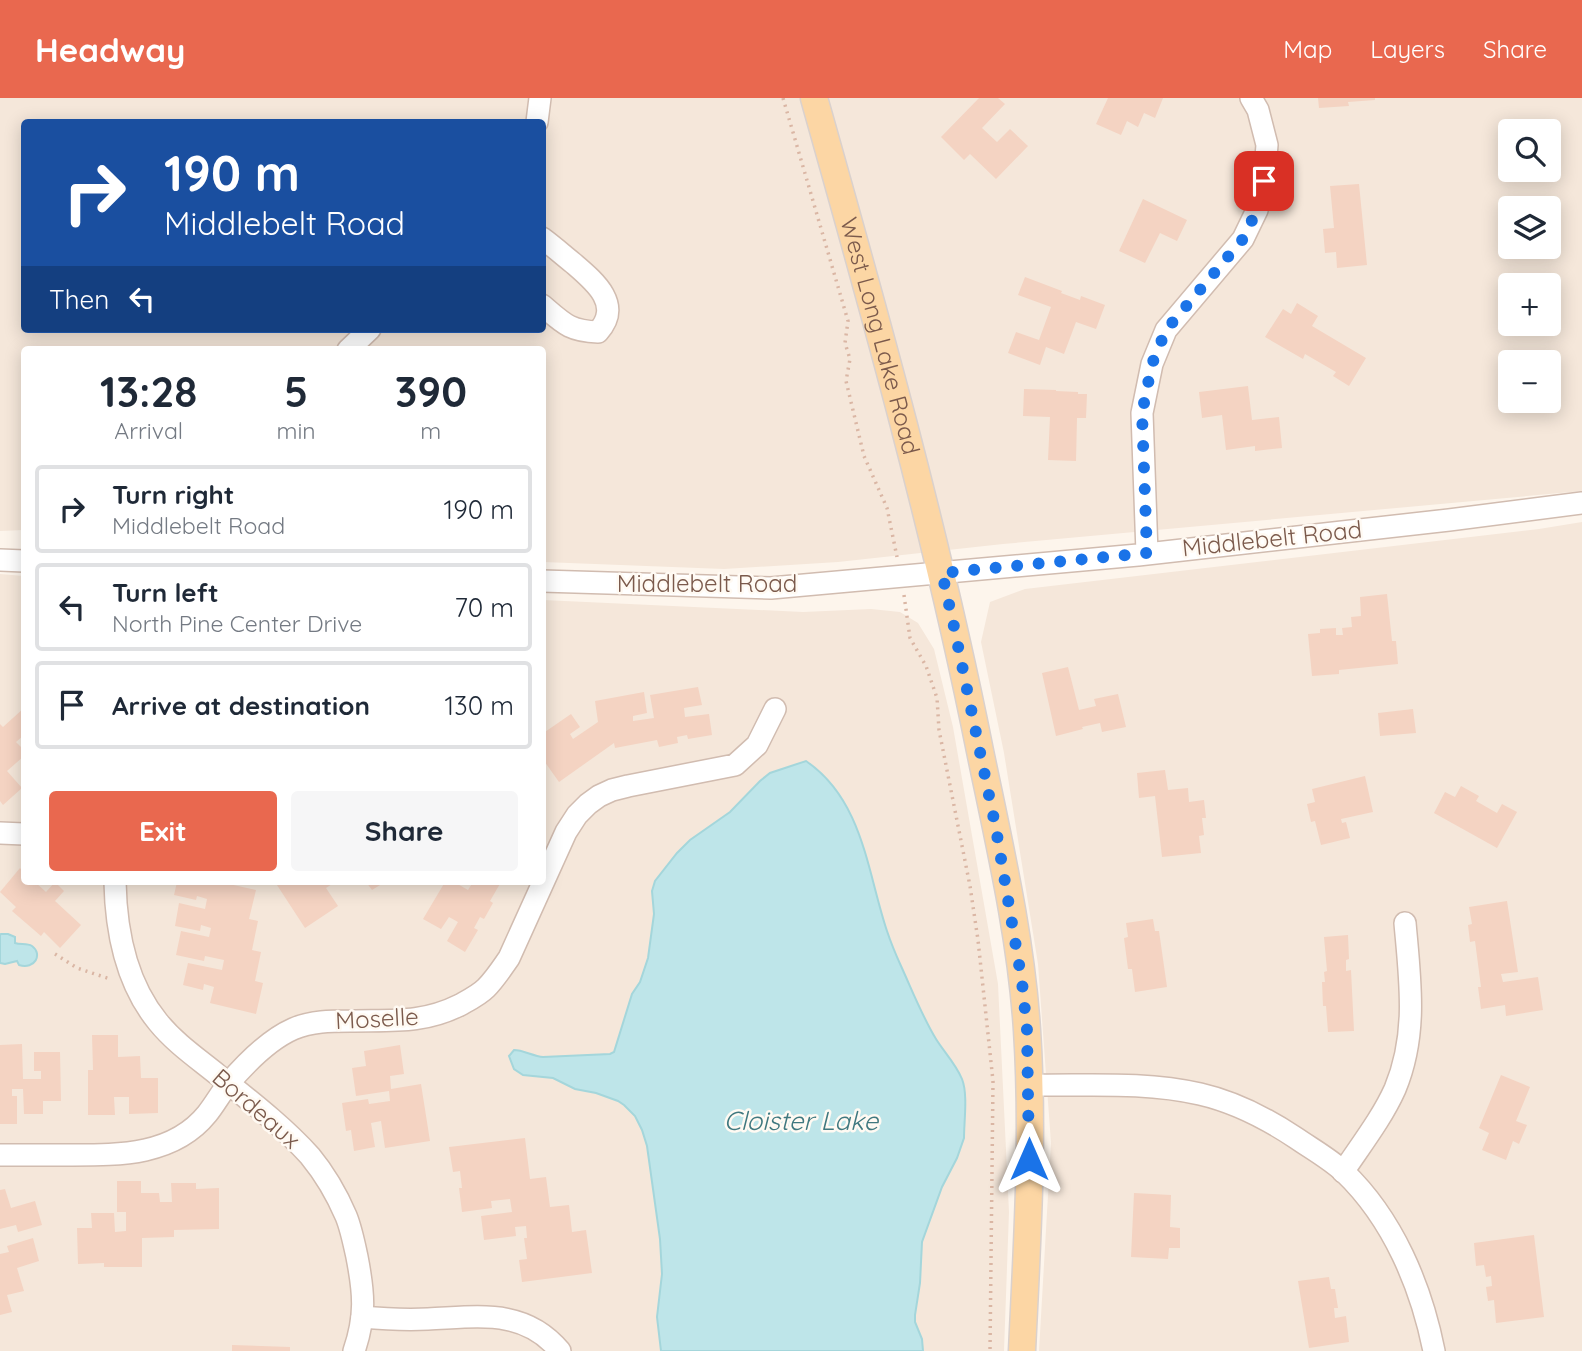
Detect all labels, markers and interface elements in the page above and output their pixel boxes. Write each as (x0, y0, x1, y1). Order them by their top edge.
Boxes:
text: Headway (35, 29, 185, 70)
text: Map (1283, 34, 1332, 64)
text: Layers (1370, 34, 1445, 64)
text: Share (1483, 34, 1547, 64)
map controls (1498, 119, 1561, 413)
button: search (1498, 119, 1561, 182)
text: 190 m (164, 142, 300, 203)
icon: right (49, 147, 140, 238)
pin (1234, 151, 1294, 211)
icon: arrive (1245, 162, 1283, 200)
button: layers (1498, 196, 1561, 259)
text: Middlebelt Road (164, 203, 405, 243)
street label: West Long Lake Road (834, 214, 927, 458)
button: + (1498, 273, 1561, 336)
icon: left (123, 280, 161, 318)
text: Then (49, 283, 109, 316)
button: − (1498, 350, 1561, 413)
text: 13:28 (100, 365, 197, 418)
text: 5 (284, 365, 308, 418)
text: 390 (395, 365, 467, 418)
text: Arrival (114, 416, 183, 445)
text: min (276, 416, 316, 445)
text: m (420, 416, 441, 445)
text: Turn right (112, 478, 234, 511)
icon: right (53, 490, 91, 528)
text: 190 m (444, 493, 514, 526)
text: Middlebelt Road (112, 511, 285, 540)
street label: Middlebelt Road (1180, 514, 1363, 562)
street label: Middlebelt Road (617, 568, 797, 598)
text: Turn left (112, 576, 219, 609)
icon: left (53, 588, 91, 626)
text: 70 m (454, 591, 514, 624)
text: North Pine Center Drive (112, 609, 362, 638)
icon: arrive (53, 686, 91, 724)
text: Arrive at destination (112, 689, 370, 722)
text: 130 m (444, 689, 514, 722)
button: Exit (49, 791, 277, 871)
button: Share (291, 791, 518, 871)
street label: Moselle (334, 1001, 419, 1035)
street label: Bordeaux (207, 1062, 307, 1155)
water label: Cloister Lake (724, 1104, 879, 1137)
position arrow (992, 1122, 1066, 1196)

